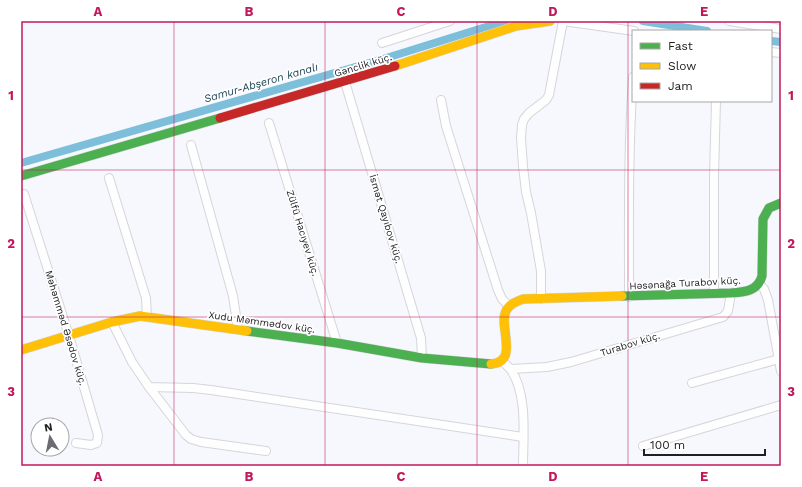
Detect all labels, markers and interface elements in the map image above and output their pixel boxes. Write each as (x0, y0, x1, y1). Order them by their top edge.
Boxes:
text: A (94, 4, 103, 19)
text: B (245, 4, 254, 19)
text: C (397, 4, 406, 19)
text: D (548, 4, 558, 19)
text: E (700, 4, 708, 19)
legend (632, 30, 772, 102)
text: Fast (668, 39, 693, 53)
street label: Gənclik küç. (333, 51, 393, 79)
text: Slow (668, 59, 696, 73)
water label: Samur-Abşeron kanalı (202, 60, 320, 106)
text: Jam (668, 79, 693, 93)
text: 1 (8, 88, 14, 103)
text: 1 (788, 88, 794, 103)
street label: İsmət Qayıbov küç. (367, 173, 405, 265)
street label: Zülfü Hacıyev küç. (285, 189, 321, 277)
text: 2 (7, 236, 15, 251)
text: 2 (787, 236, 795, 251)
street label: Məhəmməd Əsədov küç. (43, 269, 89, 387)
street label: Həsənağa Turabov küç. (629, 275, 741, 291)
street label: Xudu Məmmədov küç. (208, 309, 316, 335)
street label: Turabov küç. (599, 330, 661, 358)
text: 3 (7, 384, 15, 399)
text: 3 (787, 384, 795, 399)
north arrow (30, 417, 70, 457)
text: N (43, 421, 53, 435)
scale bar (644, 431, 765, 457)
text: 100 m (650, 438, 685, 452)
text: A (94, 469, 103, 484)
text: B (245, 469, 254, 484)
text: C (397, 469, 406, 484)
text: D (548, 469, 558, 484)
text: E (700, 469, 708, 484)

